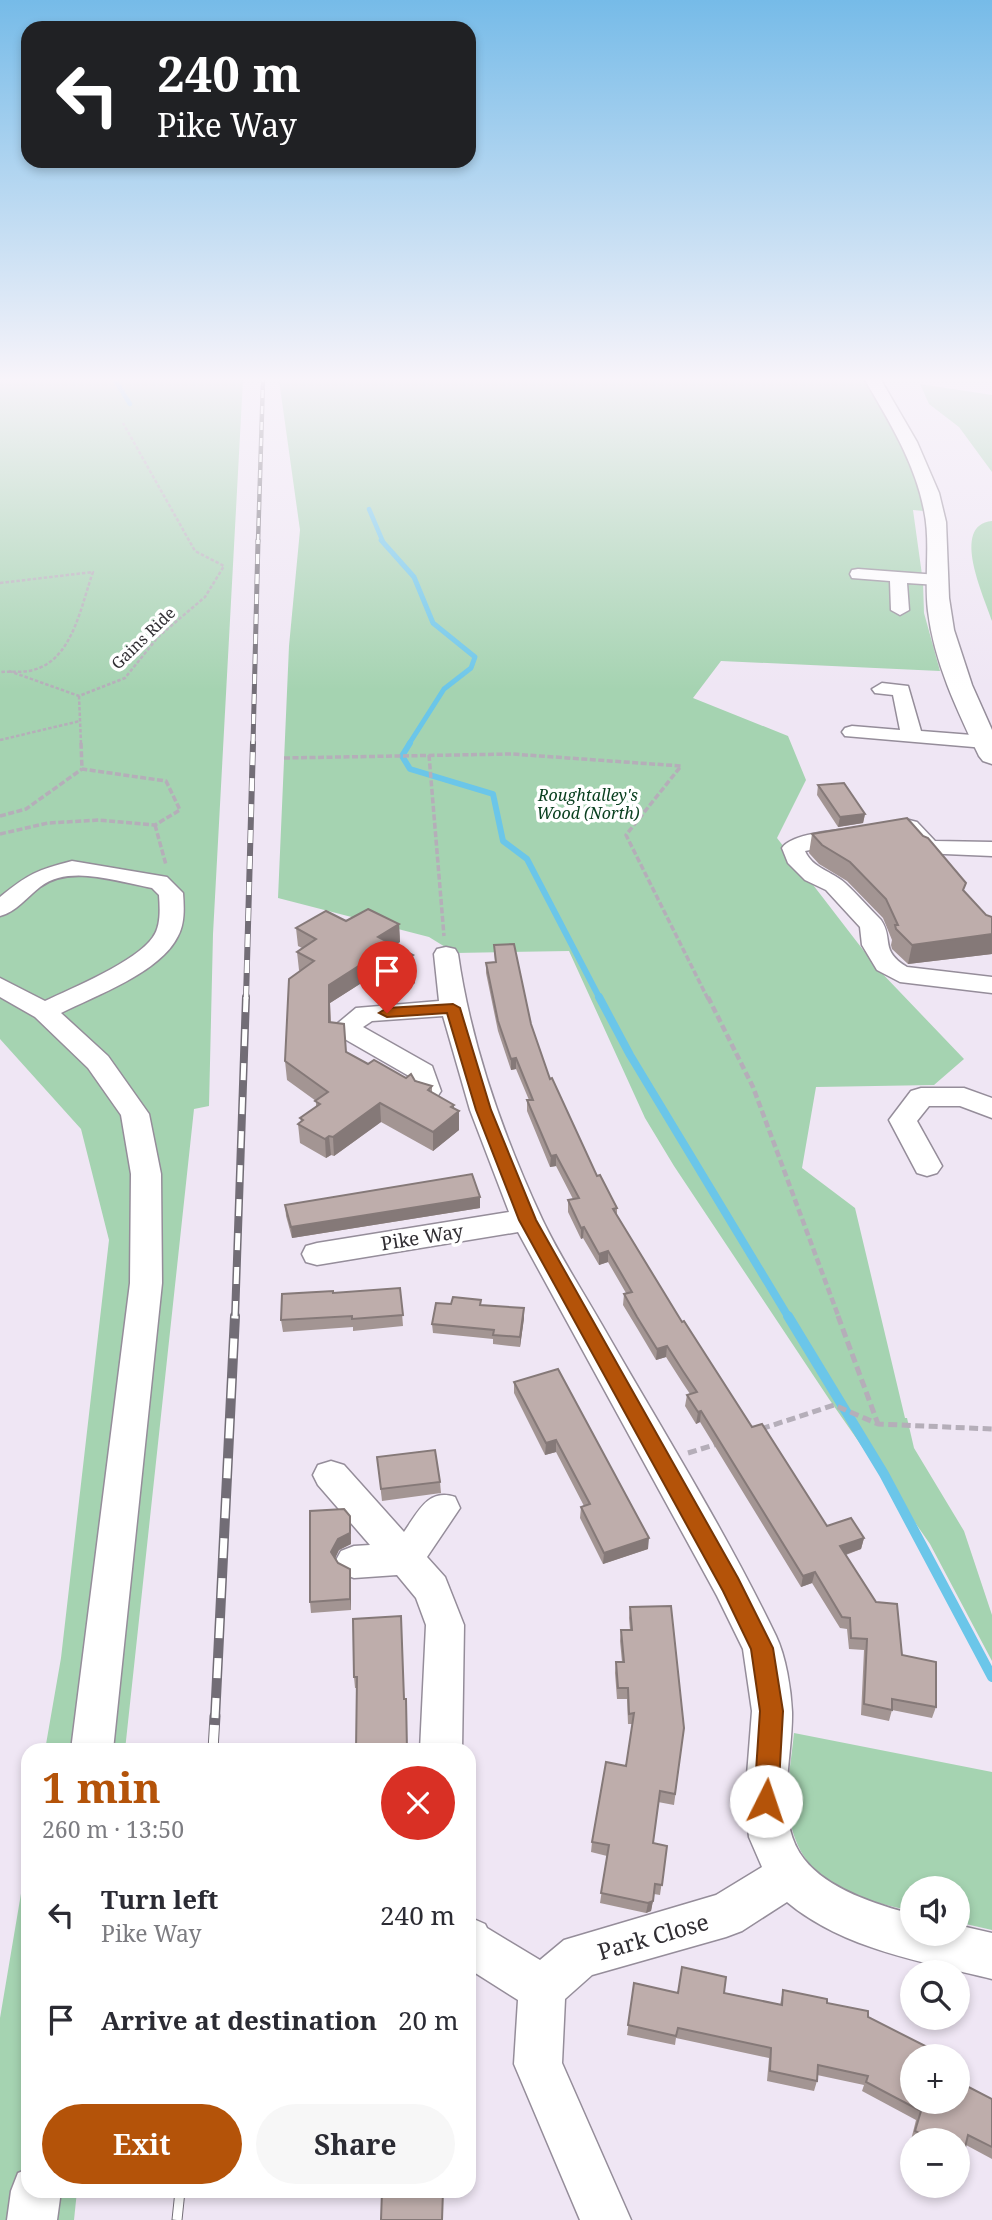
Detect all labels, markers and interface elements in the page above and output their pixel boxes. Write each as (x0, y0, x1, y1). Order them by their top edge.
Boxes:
text: 240 m (157, 40, 301, 106)
icon: left (42, 49, 133, 140)
text: Pike Way (157, 103, 297, 146)
street label: Gains Ride (106, 602, 180, 674)
park label: Roughtalley's Wood (North) (537, 784, 640, 824)
pin (357, 941, 417, 1013)
icon: arrive (368, 952, 406, 990)
street label: Pike Way (379, 1218, 465, 1256)
text: 1 min (42, 1758, 161, 1815)
position arrow (729, 1764, 803, 1838)
button: close (381, 1766, 455, 1840)
text: 260 m · 13:50 (42, 1813, 184, 1845)
map controls (900, 1876, 970, 2198)
button: sound (900, 1876, 970, 1946)
text: Turn left (101, 1881, 218, 1917)
icon: left (42, 1896, 80, 1934)
text: 240 m (380, 1897, 455, 1933)
street label: Park Close (594, 1905, 712, 1967)
text: Pike Way (101, 1917, 202, 1949)
button: search (900, 1960, 970, 2030)
icon: arrive (42, 2001, 80, 2039)
text: Arrive at destination (101, 2002, 377, 2038)
text: 20 m (398, 2002, 458, 2038)
button: + (900, 2044, 970, 2114)
button: Exit (42, 2104, 242, 2184)
button: Share (256, 2104, 455, 2184)
button: − (900, 2128, 970, 2198)

